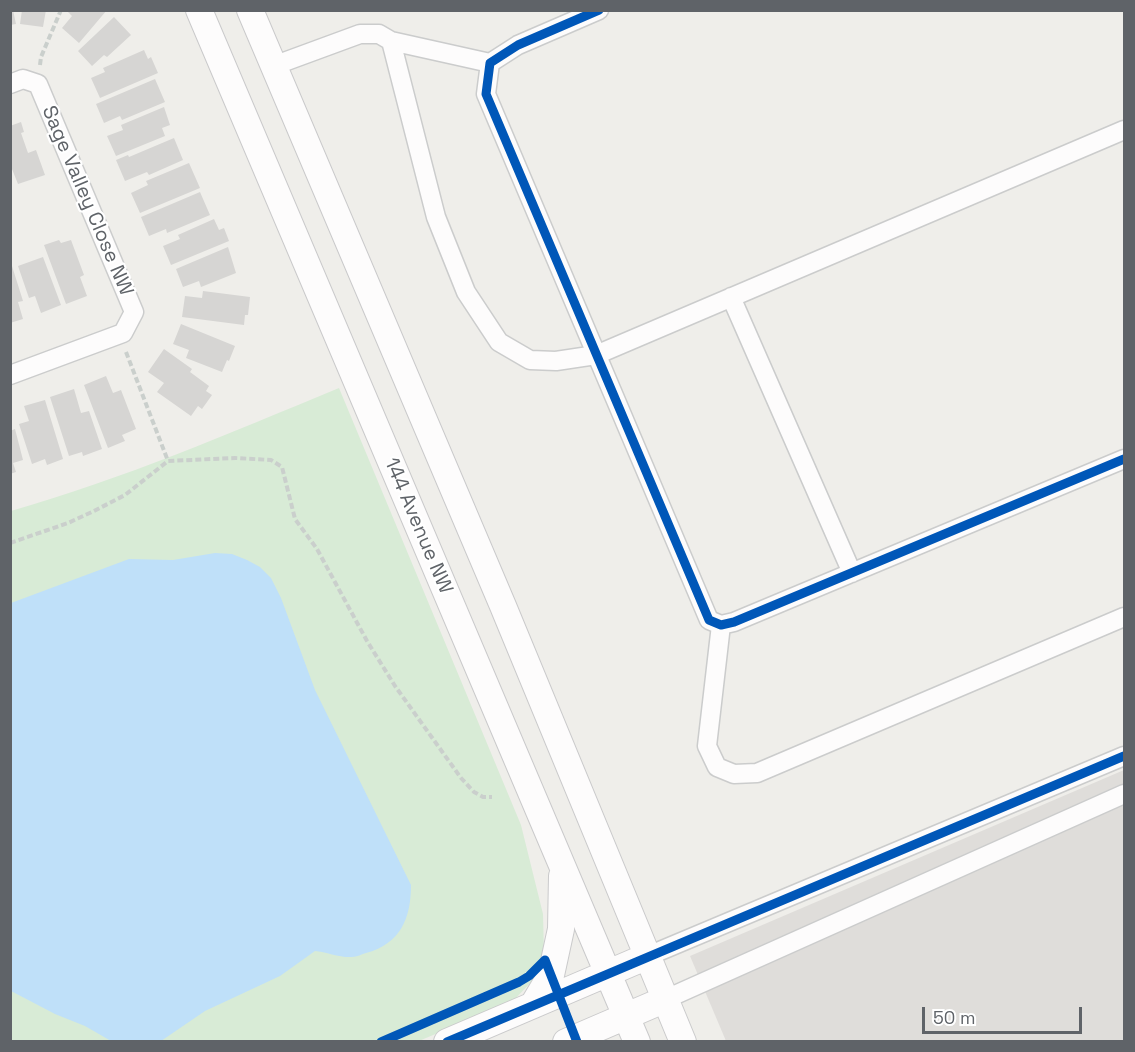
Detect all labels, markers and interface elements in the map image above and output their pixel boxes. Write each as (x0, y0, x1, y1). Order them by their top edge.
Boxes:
street label: Sage Valley Close NW (36, 102, 138, 300)
street label: 144 Avenue NW (379, 455, 457, 597)
scale bar (925, 995, 1086, 1033)
text: 50 m (933, 1006, 975, 1029)

